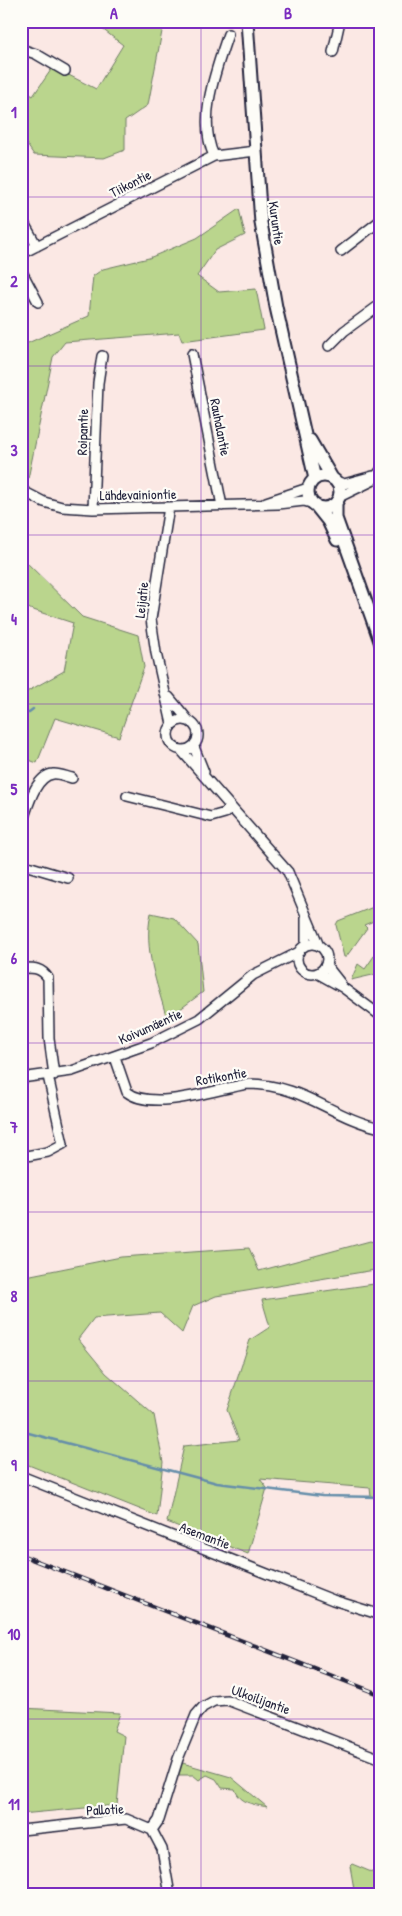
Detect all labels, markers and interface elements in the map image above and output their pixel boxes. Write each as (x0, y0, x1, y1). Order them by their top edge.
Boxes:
text: A (110, 2, 118, 24)
text: B (284, 2, 292, 24)
text: 1 (11, 101, 17, 123)
street label: Tiikontie (106, 164, 154, 201)
street label: Kuruntie (265, 200, 290, 246)
text: 2 (10, 270, 18, 292)
street label: Rauhalantie (206, 397, 236, 458)
street label: Roipantie (72, 408, 93, 456)
text: 3 (10, 439, 18, 461)
street label: Lähdevainiontie (99, 484, 177, 504)
street label: Leijatie (130, 581, 153, 619)
text: 4 (11, 608, 17, 630)
text: 5 (11, 778, 18, 800)
text: 6 (11, 947, 18, 969)
street label: Koivumäentie (115, 1003, 185, 1048)
street label: Rotikontie (194, 1062, 248, 1090)
text: 7 (9, 1116, 18, 1138)
text: 8 (11, 1285, 18, 1307)
text: 9 (11, 1454, 17, 1476)
street label: Asemantie (177, 1517, 233, 1553)
text: 10 (8, 1623, 20, 1645)
street label: Ulkoilijantie (229, 1680, 294, 1720)
text: 11 (8, 1793, 20, 1815)
street label: Pallotie (86, 1799, 125, 1819)

